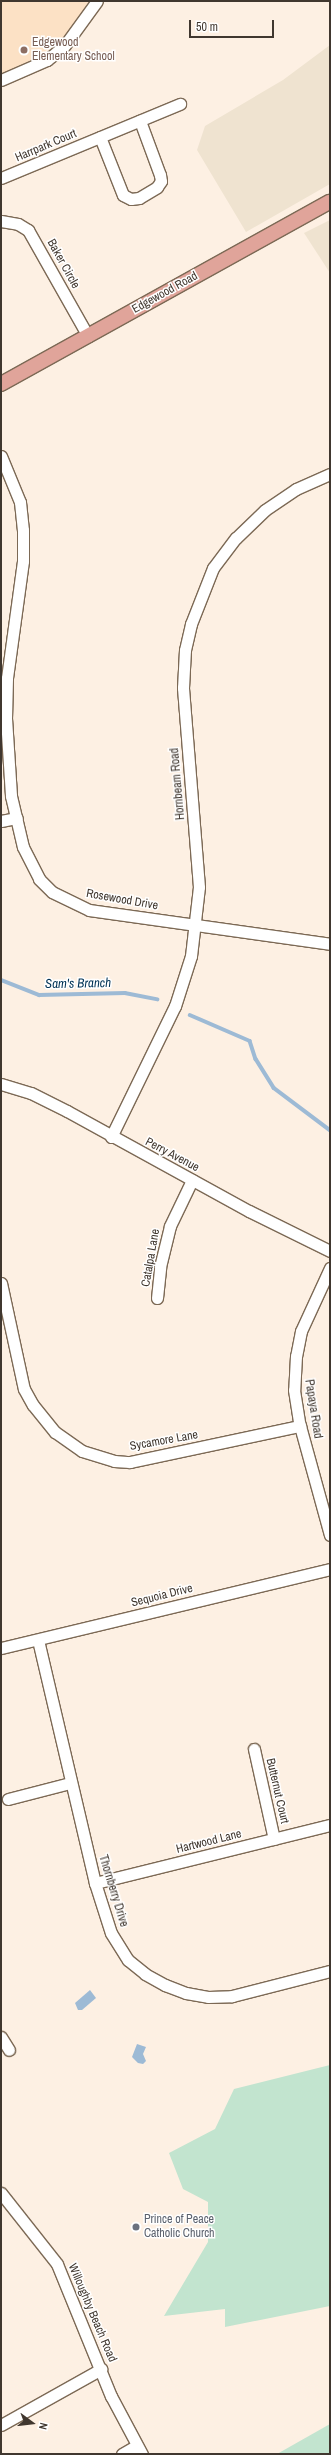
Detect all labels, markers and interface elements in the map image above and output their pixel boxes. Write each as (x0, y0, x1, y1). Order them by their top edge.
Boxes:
scale bar (191, 12, 276, 38)
text: 50 m (196, 19, 218, 35)
place label: Edgewood Elementary School (32, 36, 115, 64)
marker: Edgewood Elementary School (19, 45, 29, 55)
street label: Harrpark Court (13, 127, 79, 165)
street label: Baker Circle (44, 237, 82, 291)
street label: Edgewood Road (130, 269, 200, 317)
street label: Hornbeam Road (168, 747, 188, 821)
street label: Rosewood Drive (85, 887, 159, 913)
water label: Sam's Branch (45, 976, 111, 992)
street label: Perry Avenue (142, 1135, 202, 1175)
street label: Catalpa Lane (139, 1228, 163, 1288)
street label: Papaya Road (301, 1378, 325, 1440)
street label: Sycamore Lane (129, 1428, 199, 1454)
street label: Sequoia Drive (130, 1581, 194, 1611)
street label: Butternut Court (262, 1757, 292, 1825)
street label: Hartwood Lane (175, 1827, 243, 1857)
street label: Thornberry Drive (95, 1853, 131, 1929)
place label: Prince of Peace Catholic Church (144, 2213, 215, 2241)
marker: Prince of Peace Catholic Church (131, 2222, 141, 2232)
street label: Willoughby Beach Road (65, 2262, 119, 2364)
north arrow (12, 2403, 52, 2443)
text: N (36, 2421, 51, 2431)

